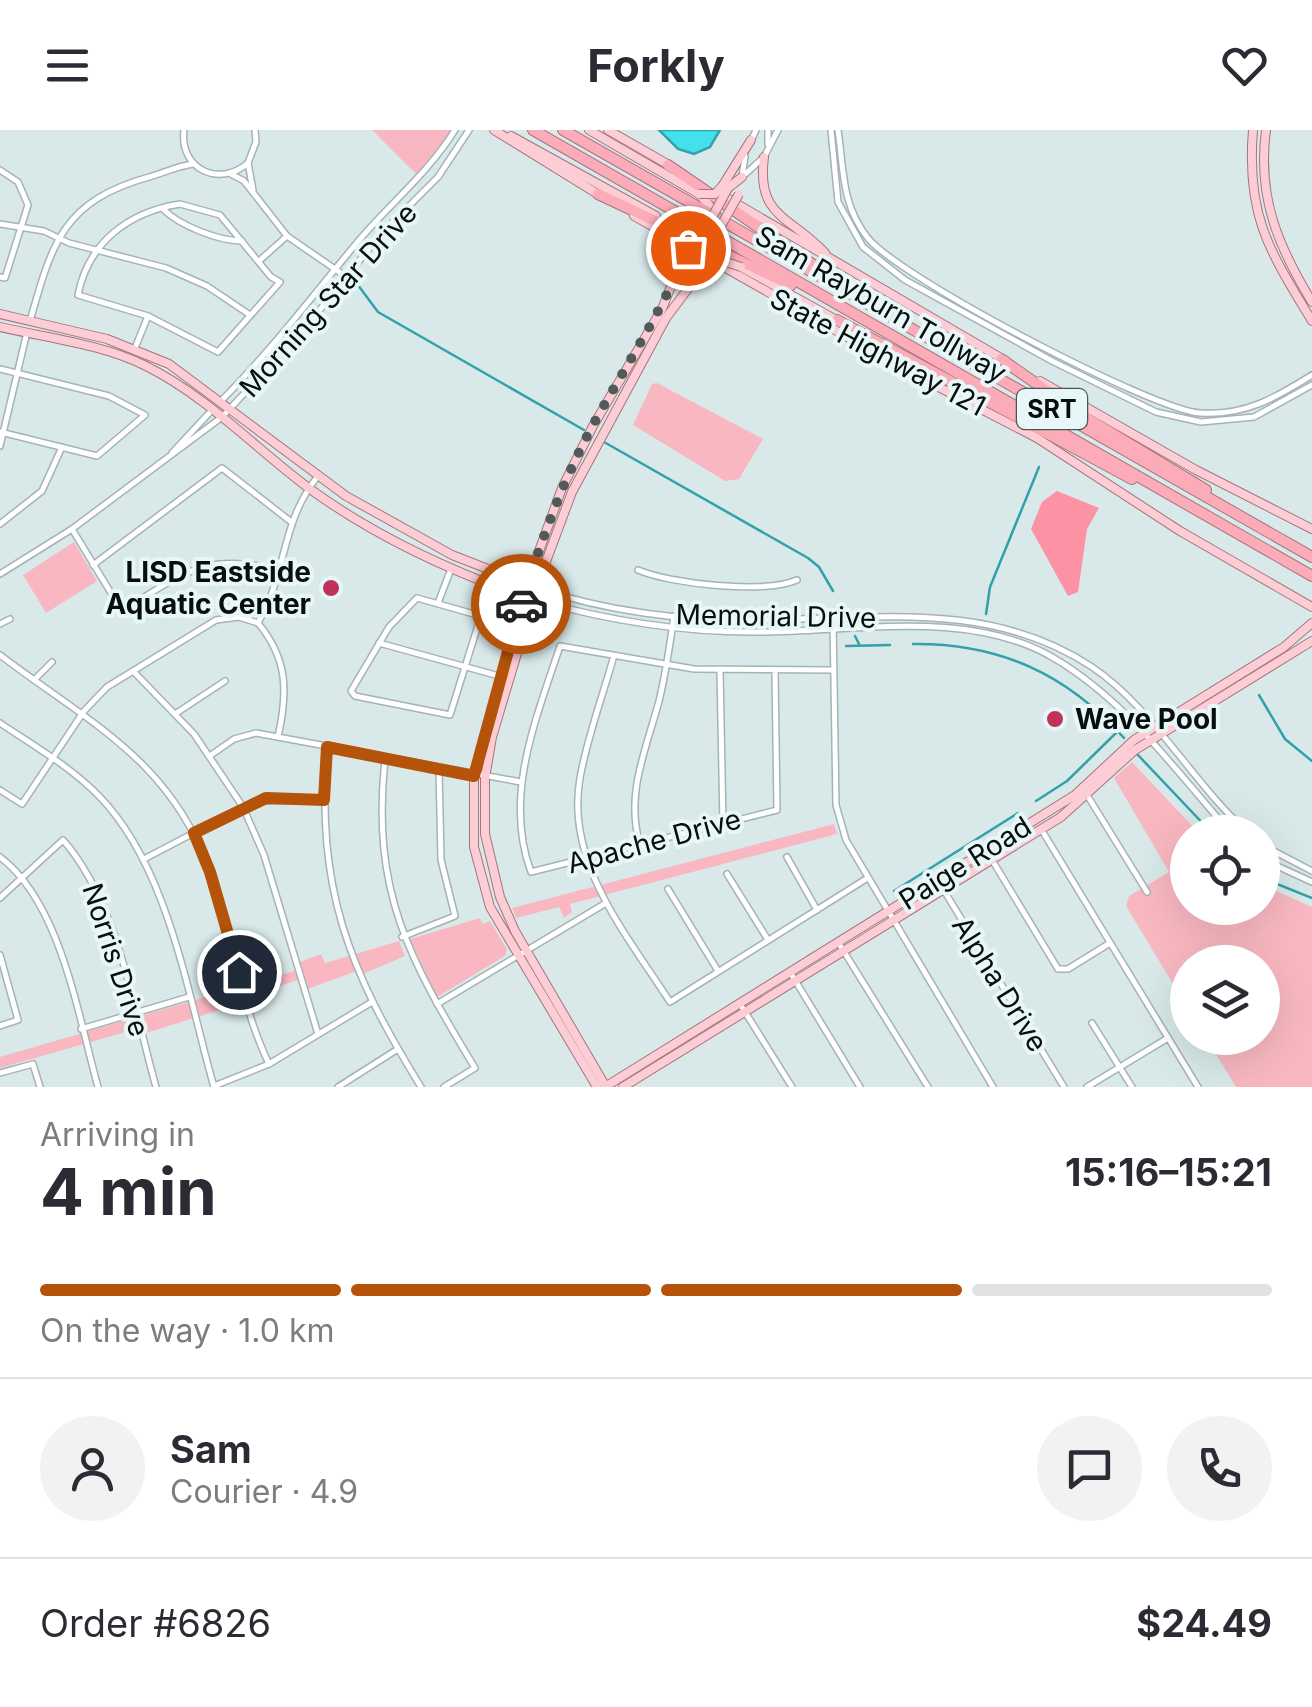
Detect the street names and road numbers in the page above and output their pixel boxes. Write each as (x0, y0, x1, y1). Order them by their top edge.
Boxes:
street label: Morning Star Drive (232, 196, 424, 404)
street label: Sam Rayburn Tollway (749, 218, 1013, 390)
street label: State Highway 121 (764, 281, 992, 423)
road number: SRT (1017, 389, 1087, 429)
street label: Memorial Drive (675, 597, 877, 635)
street label: Apache Drive (563, 801, 745, 881)
street label: Paige Road (893, 809, 1037, 917)
street label: Norris Drive (75, 879, 157, 1041)
street label: Alpha Drive (945, 910, 1055, 1058)

